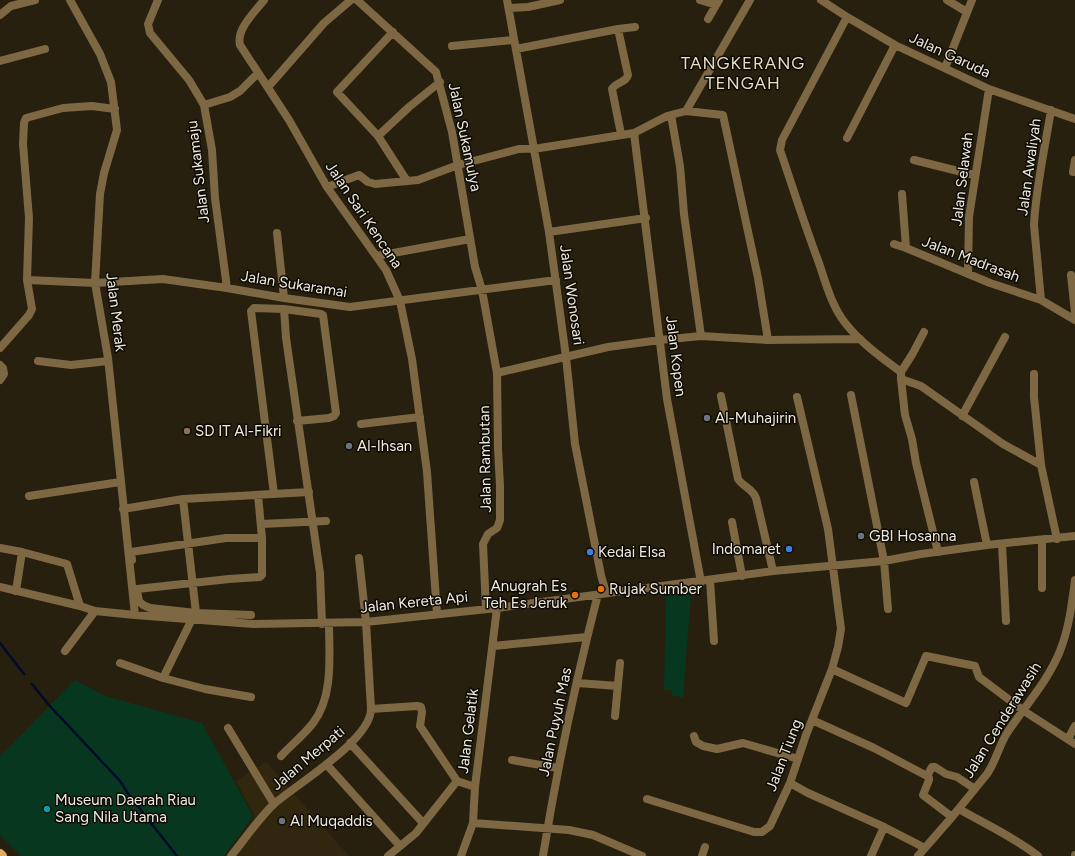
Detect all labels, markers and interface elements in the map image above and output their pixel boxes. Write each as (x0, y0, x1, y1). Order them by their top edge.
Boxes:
street label: Jalan Garuda (907, 28, 993, 82)
district label: TANGKERANG TENGAH (681, 53, 805, 93)
street label: Jalan Sukamulya (445, 81, 485, 193)
street label: Jalan Awaliyah (1013, 117, 1045, 217)
street label: Jalan Sukamaju (183, 120, 213, 224)
street label: Jalan Selawah (947, 131, 977, 227)
street label: Jalan Sari Kencana (322, 158, 406, 272)
street label: Jalan Madrasah (920, 232, 1022, 286)
street label: Jalan Wonosari (556, 244, 588, 346)
street label: Jalan Sukaramai (240, 267, 348, 301)
street label: Jalan Merak (102, 272, 130, 353)
street label: Jalan Kopen (662, 314, 690, 398)
street label: Jalan Rambutan (475, 405, 495, 513)
place label: Al-Muhajirin (715, 409, 796, 427)
marker: Al-Muhajirin (702, 413, 712, 423)
place label: SD IT Al-Fikri (195, 422, 281, 440)
marker: SD IT Al-Fikri (182, 426, 192, 436)
place label: Al-Ihsan (357, 437, 412, 455)
marker: Al-Ihsan (344, 441, 354, 451)
place label: GBI Hosanna (869, 527, 956, 545)
marker: GBI Hosanna (856, 531, 866, 541)
place label: Indomaret (712, 540, 781, 558)
place label: Kedai Elsa (598, 543, 666, 561)
marker: Indomaret (784, 544, 794, 554)
marker: Kedai Elsa (585, 547, 595, 557)
place label: Anugrah Es Teh Es Jeruk (483, 577, 568, 612)
place label: Rujak Sumber (609, 580, 702, 598)
marker: Rujak Sumber (596, 584, 606, 594)
street label: Jalan Kereta Api (359, 587, 469, 617)
marker: Anugrah Es Teh Es Jeruk (570, 590, 580, 600)
street label: Jalan Cenderawasih (959, 659, 1045, 781)
street label: Jalan Puyuh Mas (535, 666, 575, 778)
street label: Jalan Gelatik (454, 687, 482, 774)
street label: Jalan Tiung (762, 716, 806, 794)
street label: Jalan Merpati (268, 722, 348, 794)
place label: Museum Daerah Riau Sang Nila Utama (55, 791, 196, 826)
marker: Museum Daerah Riau Sang Nila Utama (42, 804, 52, 814)
place label: Al Muqaddis (290, 812, 373, 830)
marker: Al Muqaddis (277, 816, 287, 826)

